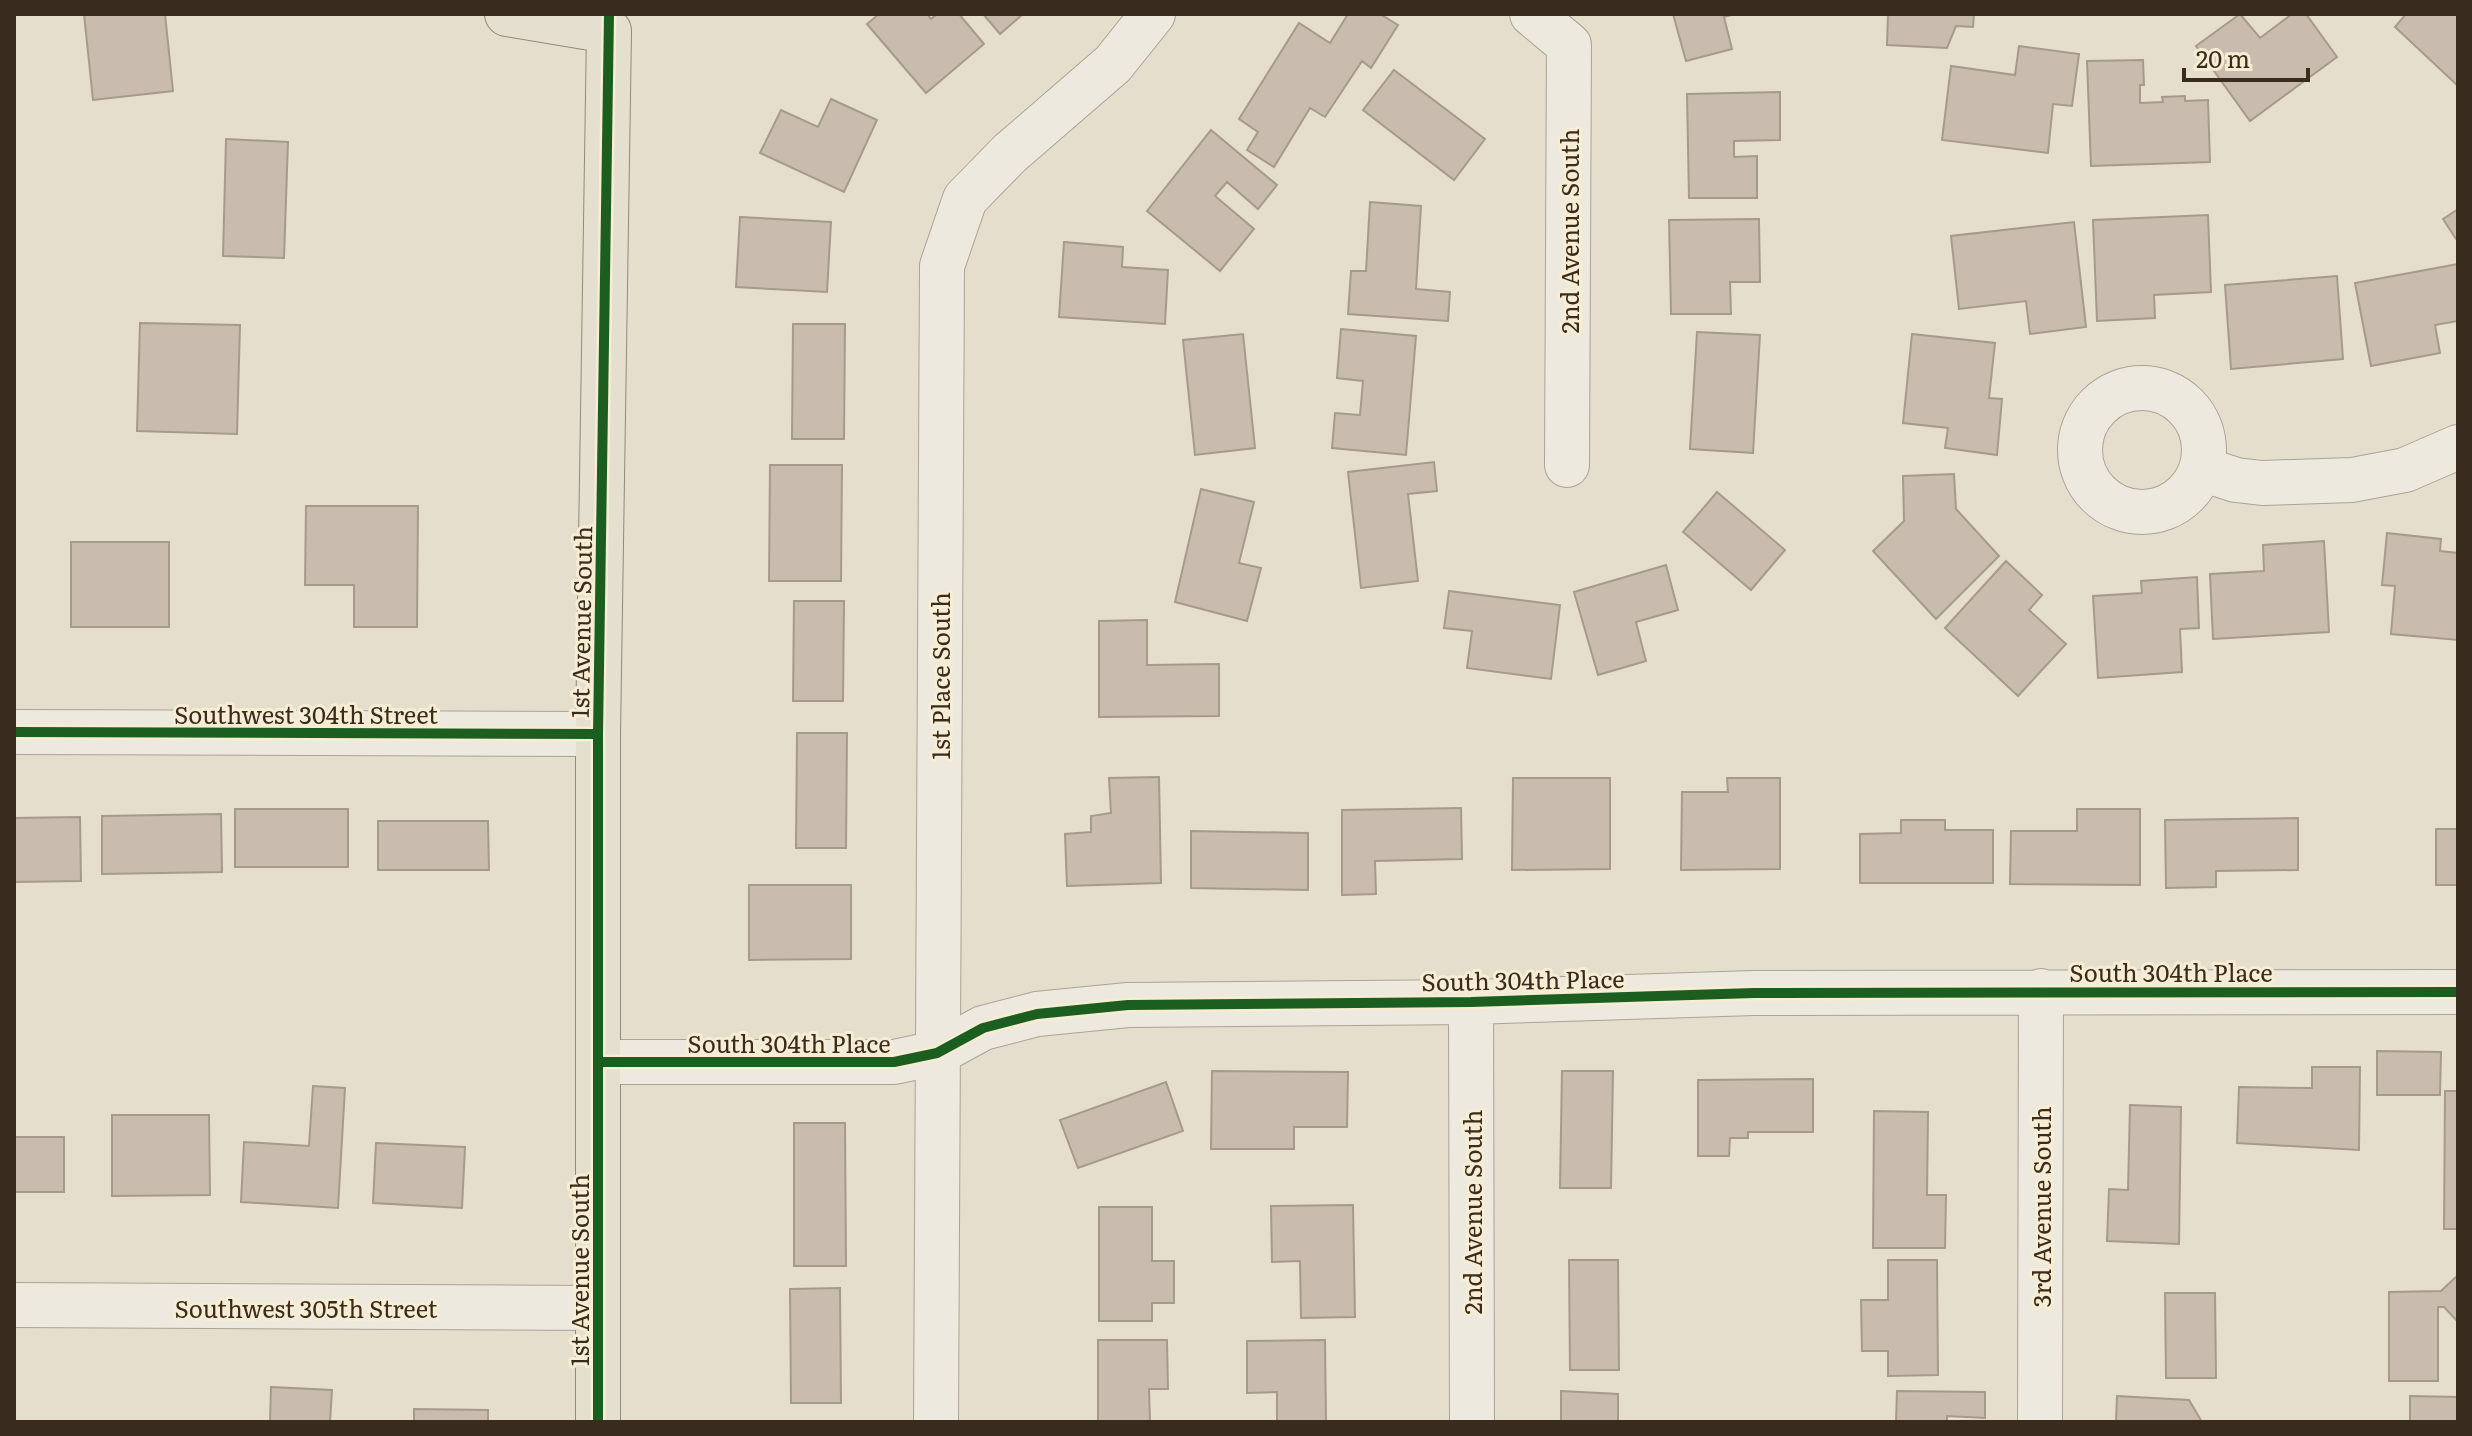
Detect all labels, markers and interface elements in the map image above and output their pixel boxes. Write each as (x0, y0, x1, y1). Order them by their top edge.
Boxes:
scale bar (2184, 32, 2308, 82)
text: 20 m (2196, 40, 2250, 75)
street label: 2nd Avenue South (1551, 128, 1586, 333)
street label: 1st Avenue South (561, 525, 599, 718)
street label: 1st Place South (922, 592, 957, 760)
street label: Southwest 304th Street (174, 696, 438, 731)
street label: South 304th Place (2069, 954, 2273, 989)
street label: South 304th Place (1421, 960, 1625, 998)
street label: South 304th Place (687, 1025, 891, 1060)
street label: 3rd Avenue South (2023, 1106, 2058, 1308)
street label: 2nd Avenue South (1454, 1109, 1489, 1314)
street label: 1st Avenue South (561, 1174, 596, 1366)
street label: Southwest 305th Street (174, 1290, 438, 1325)

